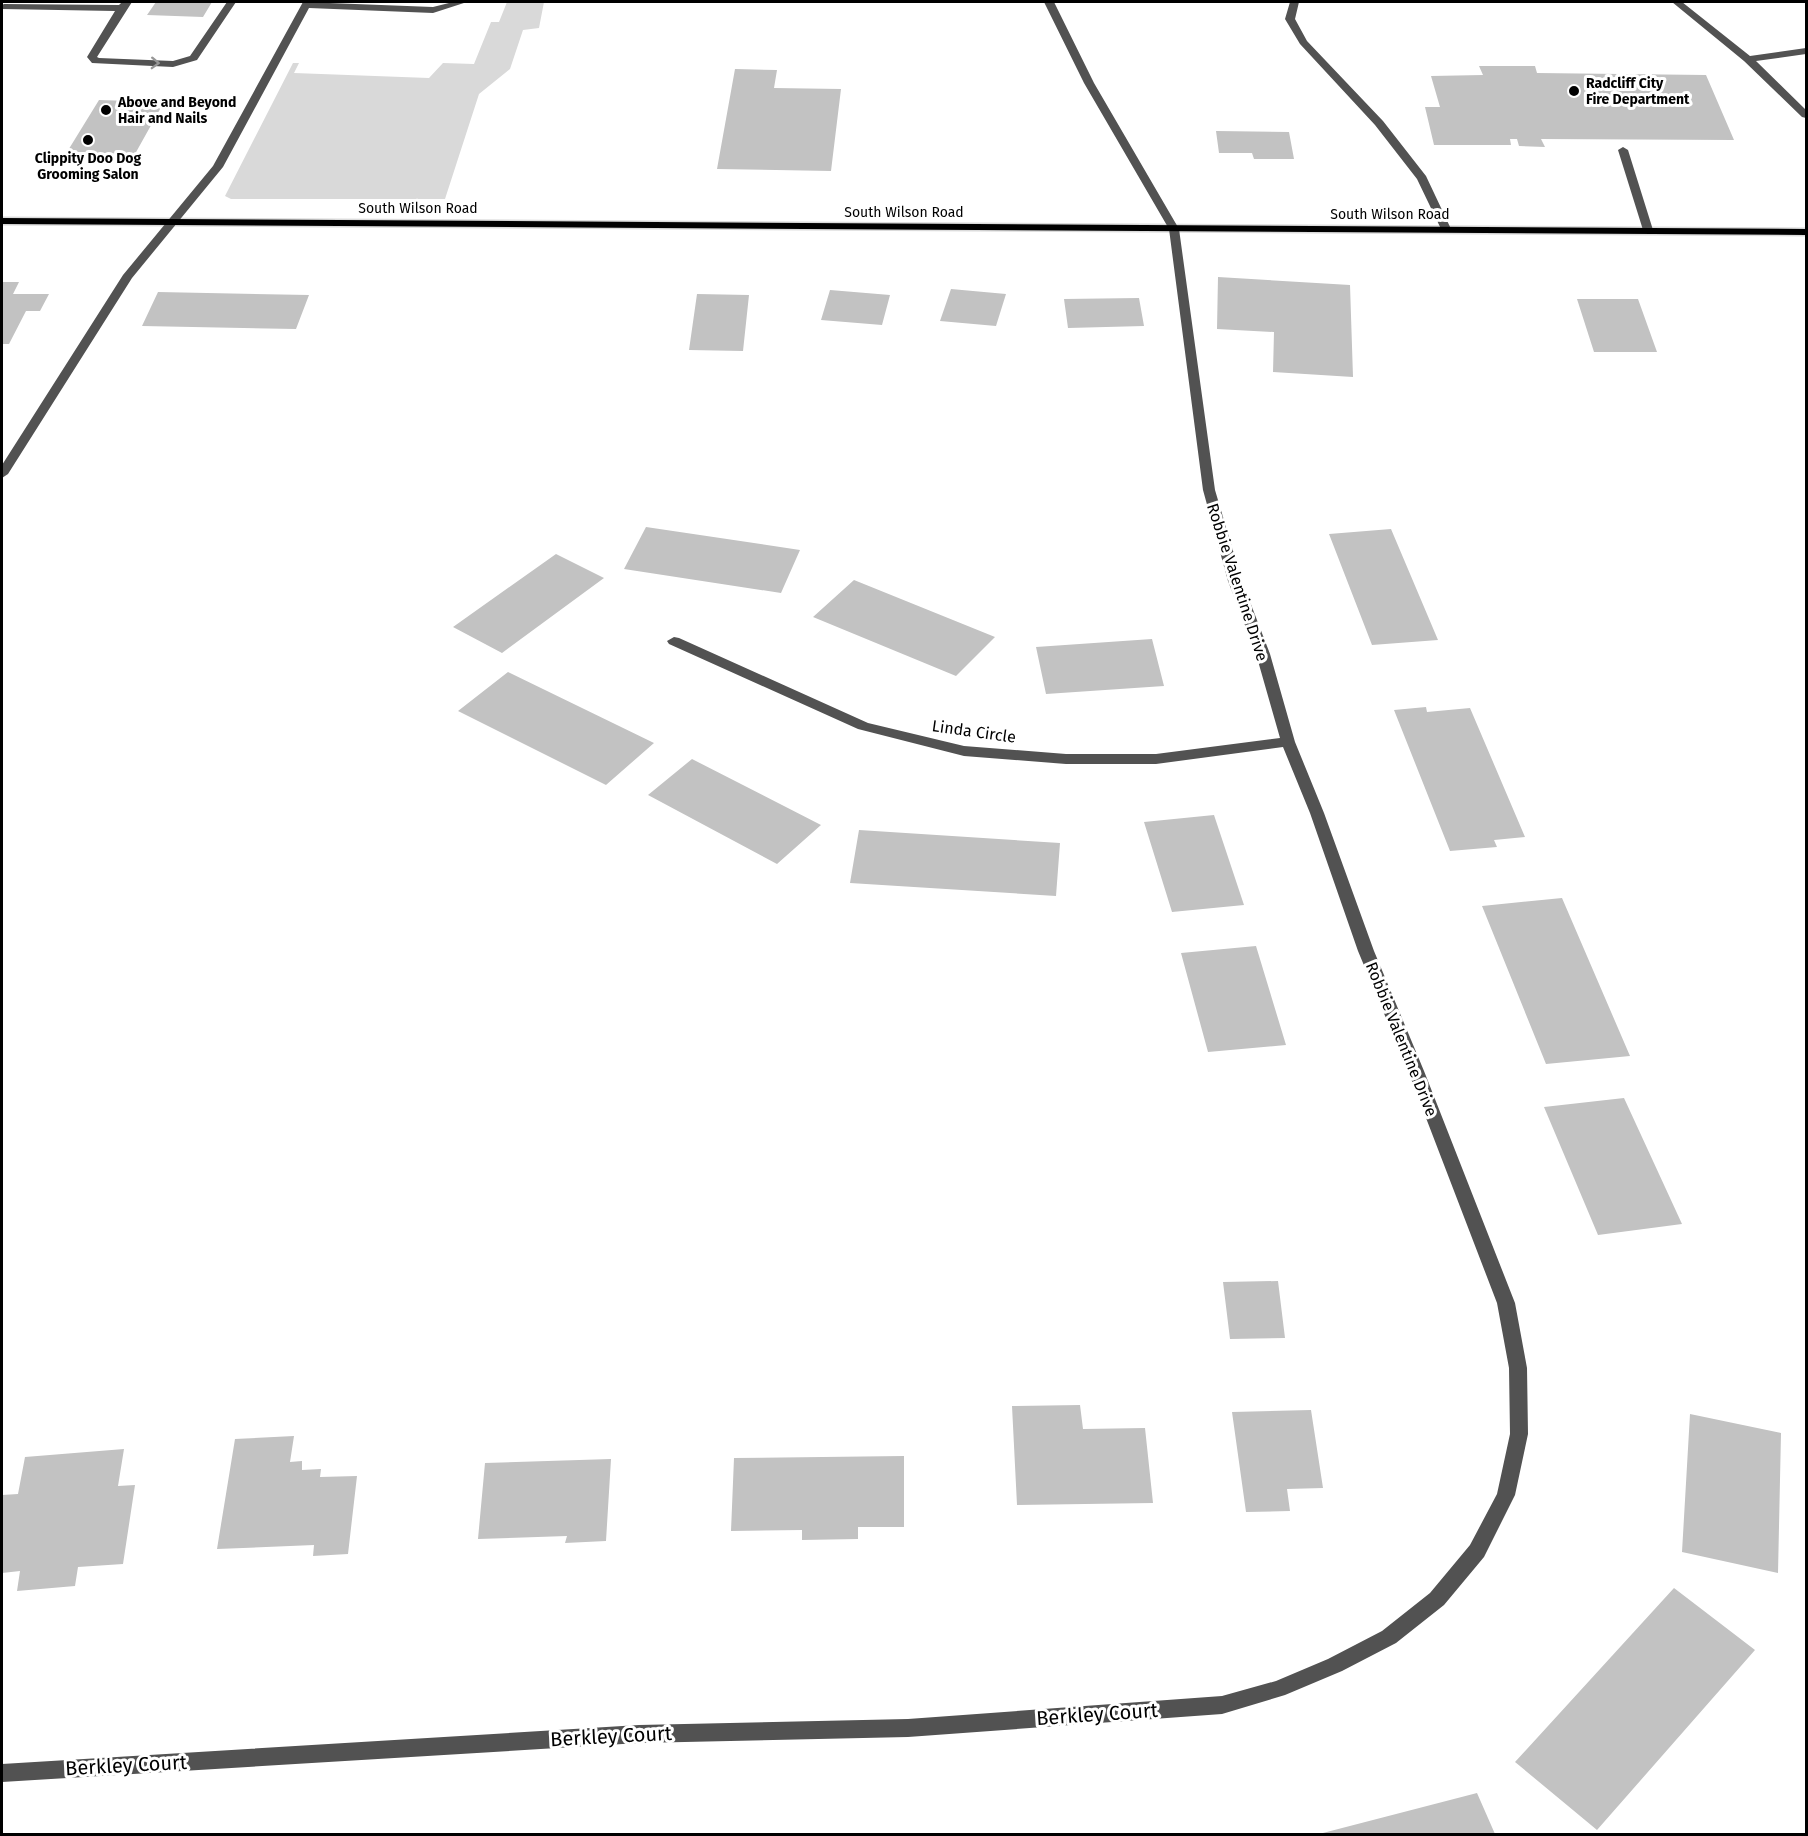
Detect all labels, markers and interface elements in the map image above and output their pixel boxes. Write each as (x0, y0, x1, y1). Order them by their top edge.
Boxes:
one-way arrow (150, 57, 159, 70)
place label: Radcliff City Fire Department (1586, 75, 1690, 108)
marker: Radcliff City Fire Department (1567, 84, 1581, 98)
place label: Above and Beyond Hair and Nails (117, 94, 236, 127)
marker: Above and Beyond Hair and Nails (99, 103, 113, 117)
marker: Clippity Doo Dog Grooming Salon (81, 133, 95, 147)
place label: Clippity Doo Dog Grooming Salon (35, 150, 141, 183)
street label: South Wilson Road (358, 200, 478, 217)
street label: South Wilson Road (844, 204, 964, 221)
street label: South Wilson Road (1330, 206, 1450, 223)
street label: Robbie Valentine Drive (1203, 501, 1272, 664)
street label: Linda Circle (931, 716, 1017, 747)
street label: Robbie Valentine Drive (1362, 959, 1441, 1119)
street label: Berkley Court (1035, 1698, 1159, 1730)
street label: Berkley Court (550, 1721, 673, 1751)
street label: Berkley Court (65, 1750, 188, 1780)

